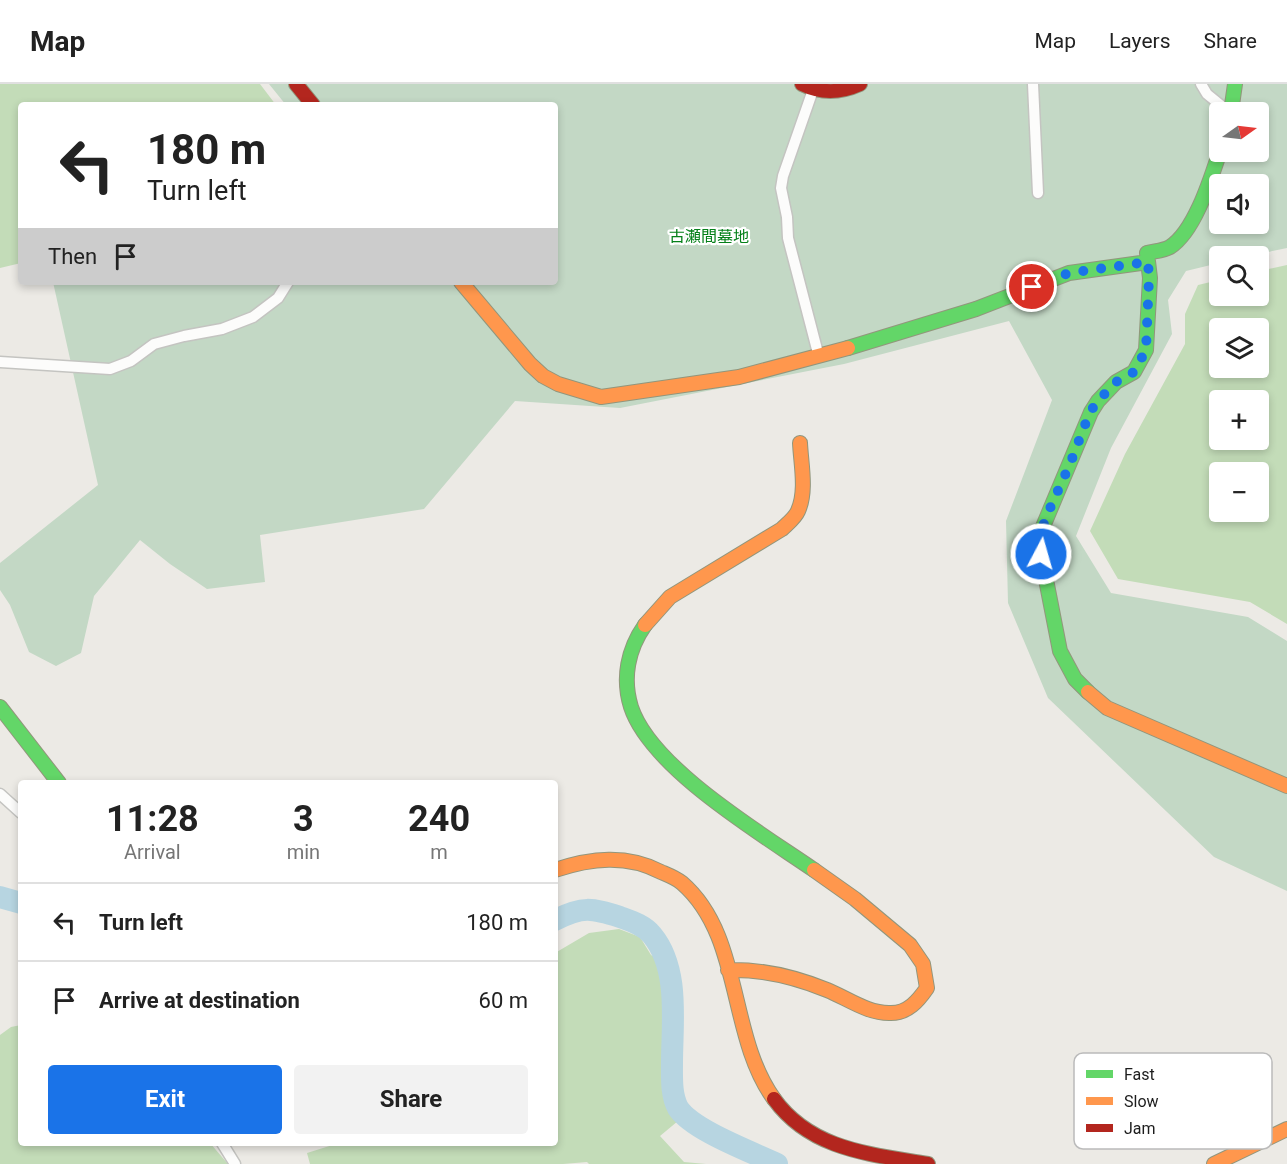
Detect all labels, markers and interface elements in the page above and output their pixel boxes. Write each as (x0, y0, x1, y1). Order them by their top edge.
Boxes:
text: Map (30, 25, 85, 58)
text: Map (1034, 29, 1076, 53)
text: Layers (1109, 29, 1170, 53)
text: Share (1203, 29, 1257, 53)
north arrow (1209, 102, 1269, 162)
map controls (1209, 102, 1269, 522)
text: 180 m (147, 125, 266, 174)
icon: left (48, 126, 126, 204)
button: sound (1209, 174, 1269, 234)
text: Turn left (147, 175, 247, 207)
park label: 古瀬間墓地 (669, 227, 749, 246)
icon: arrive (109, 240, 142, 273)
text: Then (48, 244, 97, 269)
button: search (1209, 246, 1269, 306)
pin (1006, 261, 1057, 312)
icon: arrive (1015, 270, 1048, 303)
button: layers (1209, 318, 1269, 378)
button: + (1209, 390, 1269, 450)
button: − (1209, 462, 1269, 522)
position arrow (1009, 522, 1073, 586)
text: 11:28 (106, 798, 199, 840)
text: 3 (293, 798, 314, 840)
text: 240 (408, 798, 470, 840)
text: Arrival (124, 840, 181, 864)
text: min (287, 840, 320, 864)
text: m (430, 840, 448, 864)
icon: left (48, 906, 81, 939)
text: Turn left (99, 910, 183, 935)
text: 180 m (466, 910, 528, 935)
icon: arrive (48, 984, 81, 1017)
text: Arrive at destination (99, 988, 300, 1013)
text: 60 m (479, 988, 528, 1013)
legend (1074, 1053, 1272, 1149)
button: Exit (48, 1065, 282, 1134)
button: Share (294, 1065, 528, 1134)
text: Fast (1124, 1065, 1155, 1084)
text: Slow (1124, 1092, 1159, 1111)
text: Jam (1124, 1119, 1156, 1138)

